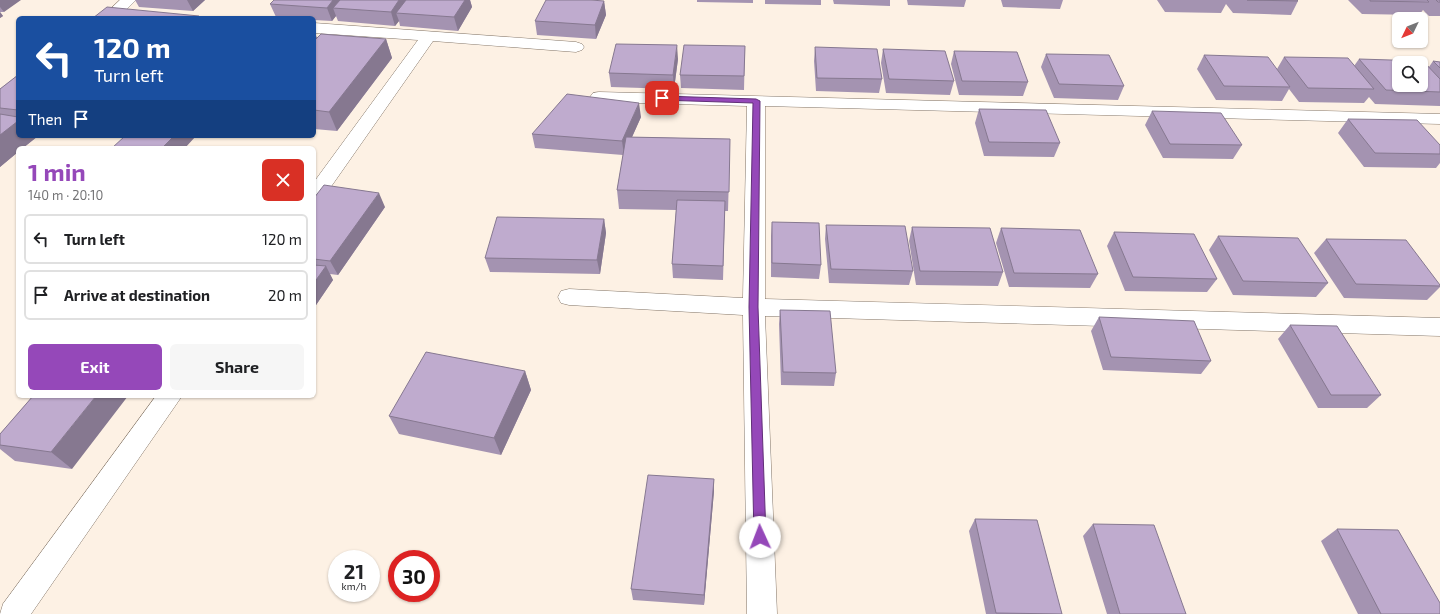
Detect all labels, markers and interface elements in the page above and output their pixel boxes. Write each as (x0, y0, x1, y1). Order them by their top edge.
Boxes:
north arrow (1392, 12, 1428, 48)
map controls (1392, 12, 1428, 92)
text: 120 m (94, 30, 171, 64)
icon: left (28, 32, 80, 84)
button: search (1392, 56, 1428, 92)
text: Turn left (94, 64, 164, 86)
pin (645, 81, 679, 115)
icon: arrive (651, 87, 673, 109)
icon: arrive (70, 108, 92, 130)
text: Then (28, 110, 62, 128)
text: 1 min (28, 157, 86, 186)
button: close (262, 159, 304, 201)
text: 140 m · 20:10 (28, 187, 103, 203)
icon: left (30, 228, 52, 250)
text: Turn left (64, 230, 125, 248)
text: 120 m (262, 230, 302, 248)
icon: arrive (30, 284, 52, 306)
text: Arrive at destination (64, 286, 210, 304)
text: 20 m (268, 286, 302, 304)
button: Exit (28, 344, 162, 390)
button: Share (170, 344, 304, 390)
position arrow (739, 516, 781, 558)
speed limit sign: 30 (388, 550, 440, 602)
text: 21 (344, 559, 364, 583)
text: km/h (342, 580, 366, 592)

